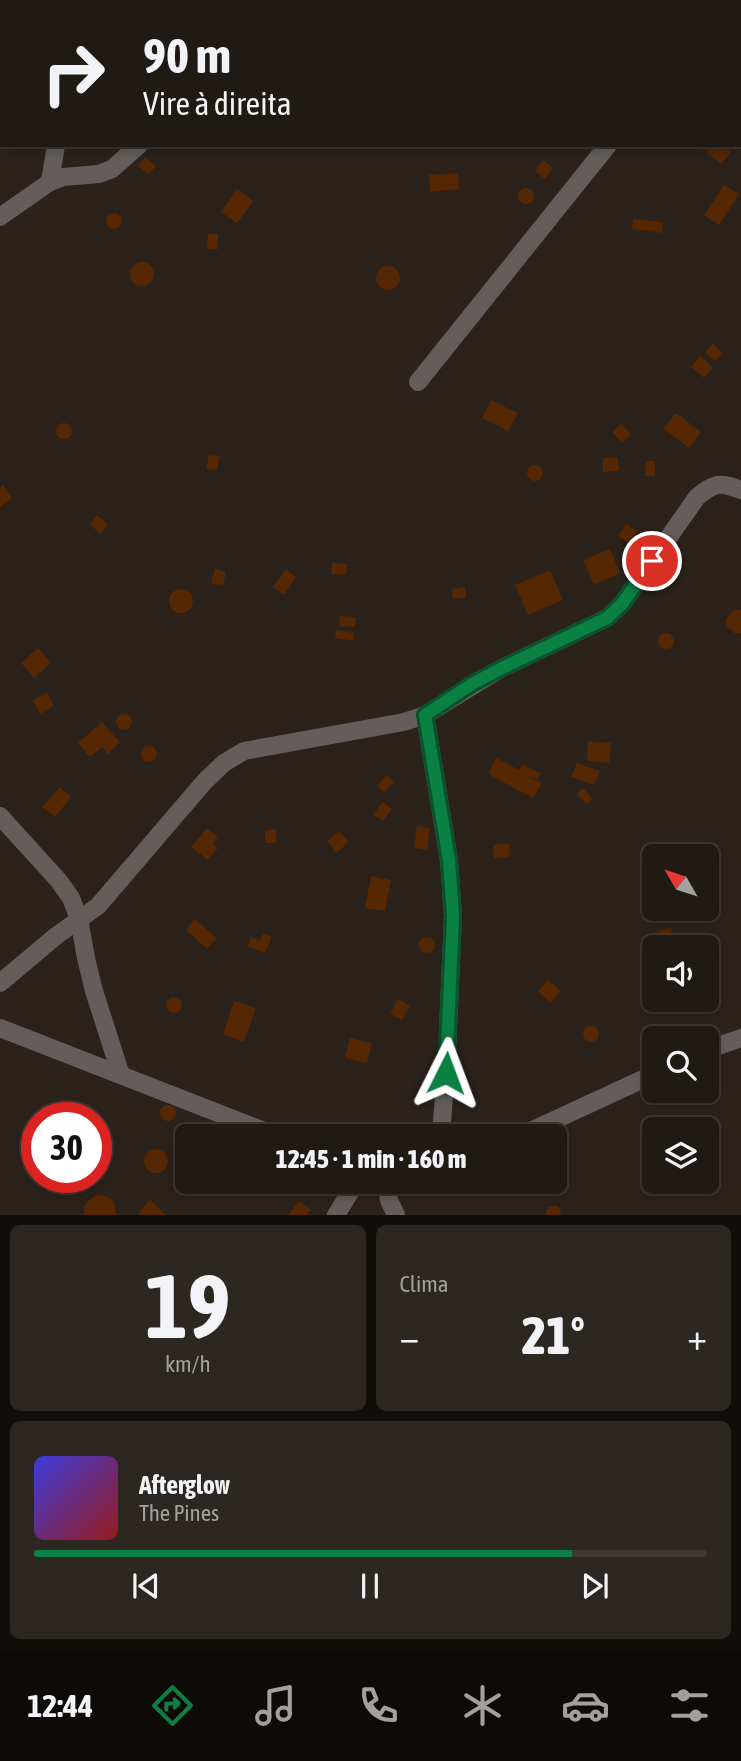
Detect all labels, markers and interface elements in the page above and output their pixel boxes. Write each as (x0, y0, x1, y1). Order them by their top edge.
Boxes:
text: 90 m (143, 27, 231, 83)
icon: right (28, 28, 119, 119)
text: Vire à direita (143, 85, 292, 122)
pin (622, 531, 682, 591)
icon: arrive (633, 542, 671, 580)
north arrow (642, 844, 719, 920)
map controls (642, 844, 719, 1194)
button: sound (642, 935, 719, 1012)
button: search (642, 1026, 719, 1103)
position arrow (409, 1036, 483, 1110)
speed limit sign: 30 (21, 1102, 112, 1193)
button: layers (642, 1117, 719, 1194)
text: 12:45 · 1 min · 160 m (276, 1144, 466, 1174)
text: 19 (145, 1253, 231, 1357)
text: Clima (400, 1271, 449, 1297)
text: 21° (522, 1305, 585, 1365)
text: − (400, 1315, 419, 1358)
text: + (687, 1315, 707, 1358)
text: km/h (165, 1351, 211, 1377)
text: Afterglow (139, 1470, 230, 1500)
text: The Pines (139, 1500, 219, 1526)
icon: previous (127, 1567, 165, 1605)
icon: pause (351, 1567, 389, 1605)
icon: next (576, 1567, 614, 1605)
icon: directions (148, 1681, 197, 1730)
icon: music (251, 1681, 300, 1730)
icon: phone (354, 1681, 403, 1730)
icon: climate (458, 1681, 507, 1730)
icon: car (561, 1681, 610, 1730)
icon: filters (665, 1681, 714, 1730)
text: 12:44 (27, 1687, 93, 1724)

